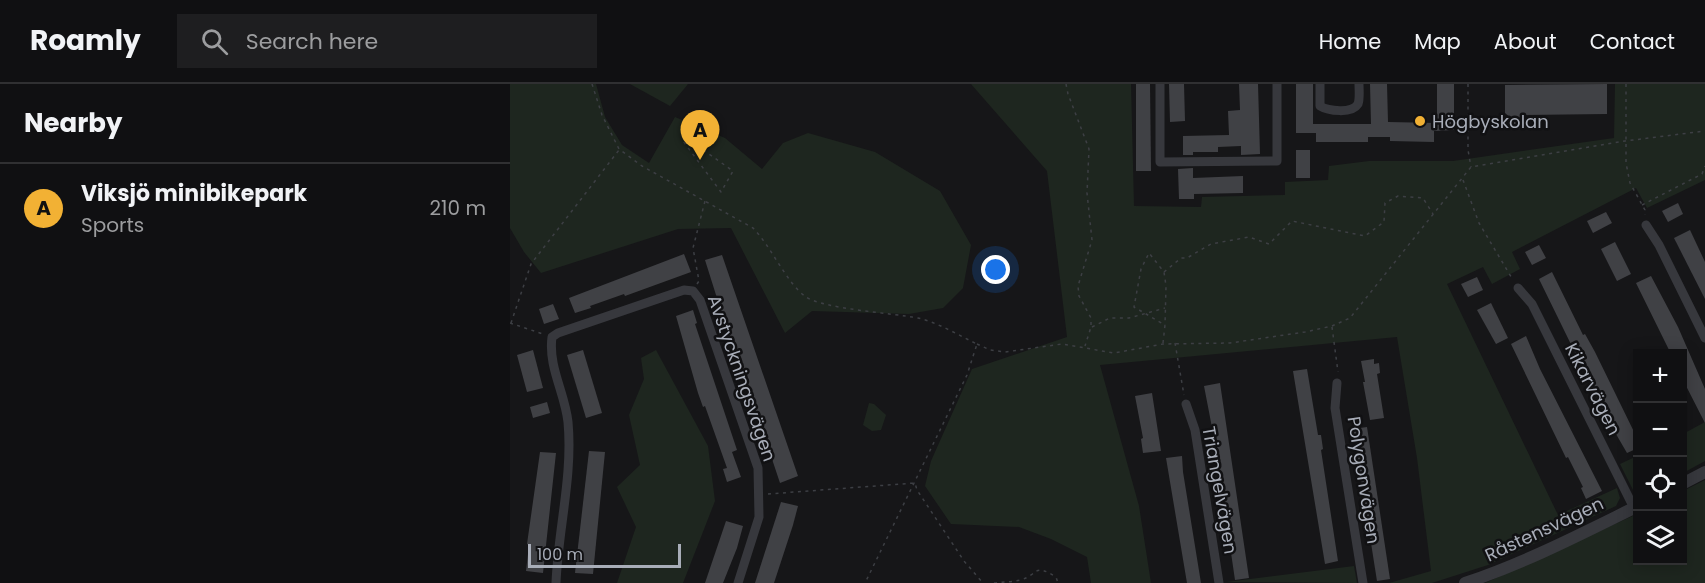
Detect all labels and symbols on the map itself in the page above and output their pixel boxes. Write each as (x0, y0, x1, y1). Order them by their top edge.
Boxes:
place label: Högbyskolan (1432, 109, 1549, 134)
pin: A (680, 110, 720, 160)
marker: Högbyskolan (1413, 114, 1427, 128)
your location (981, 255, 1010, 284)
street label: Avstyckningsvägen (702, 291, 782, 465)
street label: Kikarvägen (1559, 339, 1627, 439)
street label: Polygonvägen (1342, 414, 1386, 546)
street label: Triangelvägen (1196, 424, 1244, 556)
street label: Råstensvägen (1481, 491, 1607, 567)
scale bar (528, 541, 681, 568)

